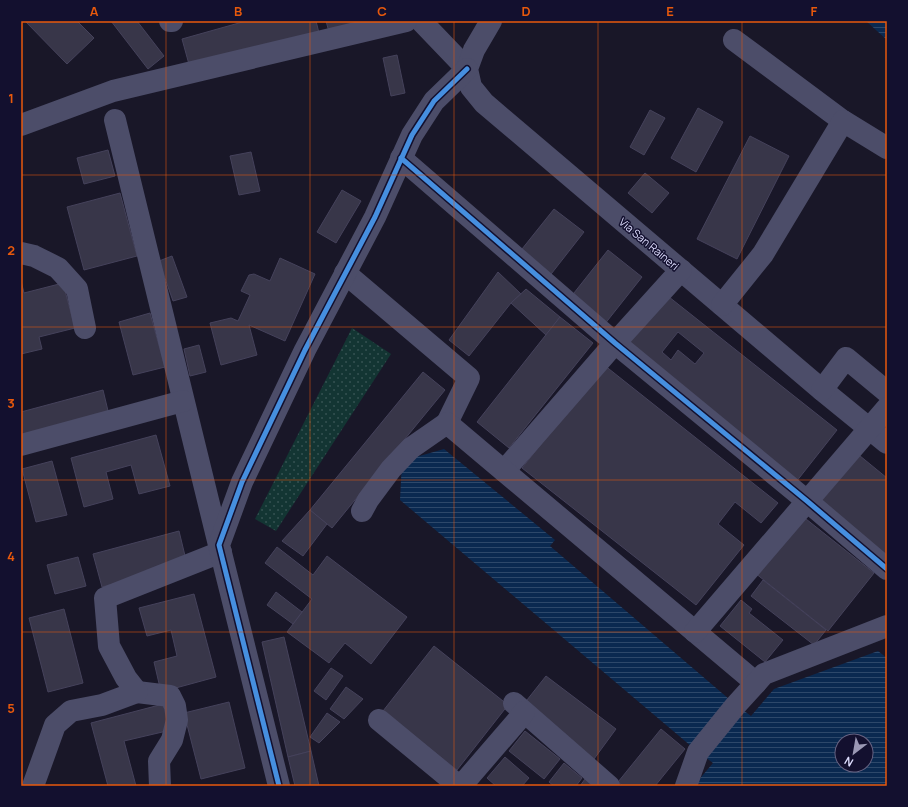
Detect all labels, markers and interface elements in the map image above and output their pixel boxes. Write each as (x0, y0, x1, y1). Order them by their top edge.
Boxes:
text: A (90, 2, 99, 20)
text: B (234, 2, 242, 20)
text: C (377, 2, 387, 20)
text: D (521, 2, 531, 20)
text: E (666, 2, 674, 20)
text: F (811, 2, 818, 20)
text: 1 (8, 89, 14, 107)
street label: Via San Raineri (616, 214, 682, 273)
text: 2 (7, 241, 15, 259)
text: 3 (7, 394, 15, 412)
text: 4 (7, 547, 15, 565)
text: 5 (7, 699, 15, 717)
north arrow (834, 733, 874, 773)
text: N (841, 753, 856, 770)

